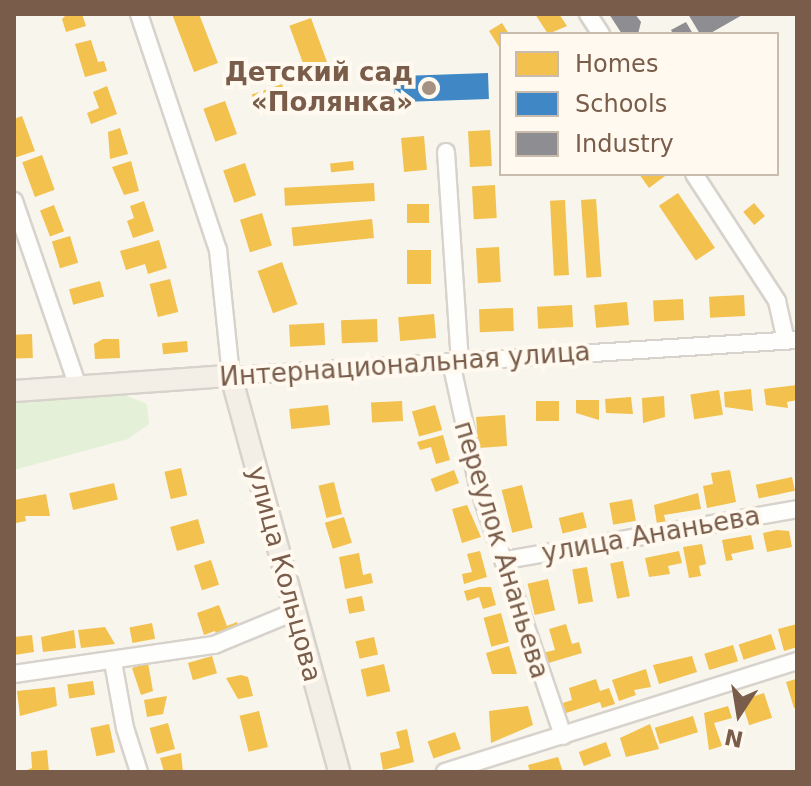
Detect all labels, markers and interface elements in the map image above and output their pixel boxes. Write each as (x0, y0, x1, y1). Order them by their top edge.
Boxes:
legend (499, 32, 779, 176)
text: Homes (575, 50, 658, 78)
place label: Детский сад «Полянка» (225, 57, 413, 118)
marker: Детский сад «Полянка» (420, 79, 438, 97)
text: Schools (575, 90, 667, 118)
text: Industry (575, 130, 674, 158)
street label: Интернациональная улица (218, 336, 592, 394)
street label: переулок Ананьева (447, 417, 555, 683)
street label: улица Кольцова (240, 463, 328, 685)
street label: улица Ананьева (539, 500, 763, 570)
north arrow (699, 674, 779, 754)
text: N (722, 724, 746, 752)

